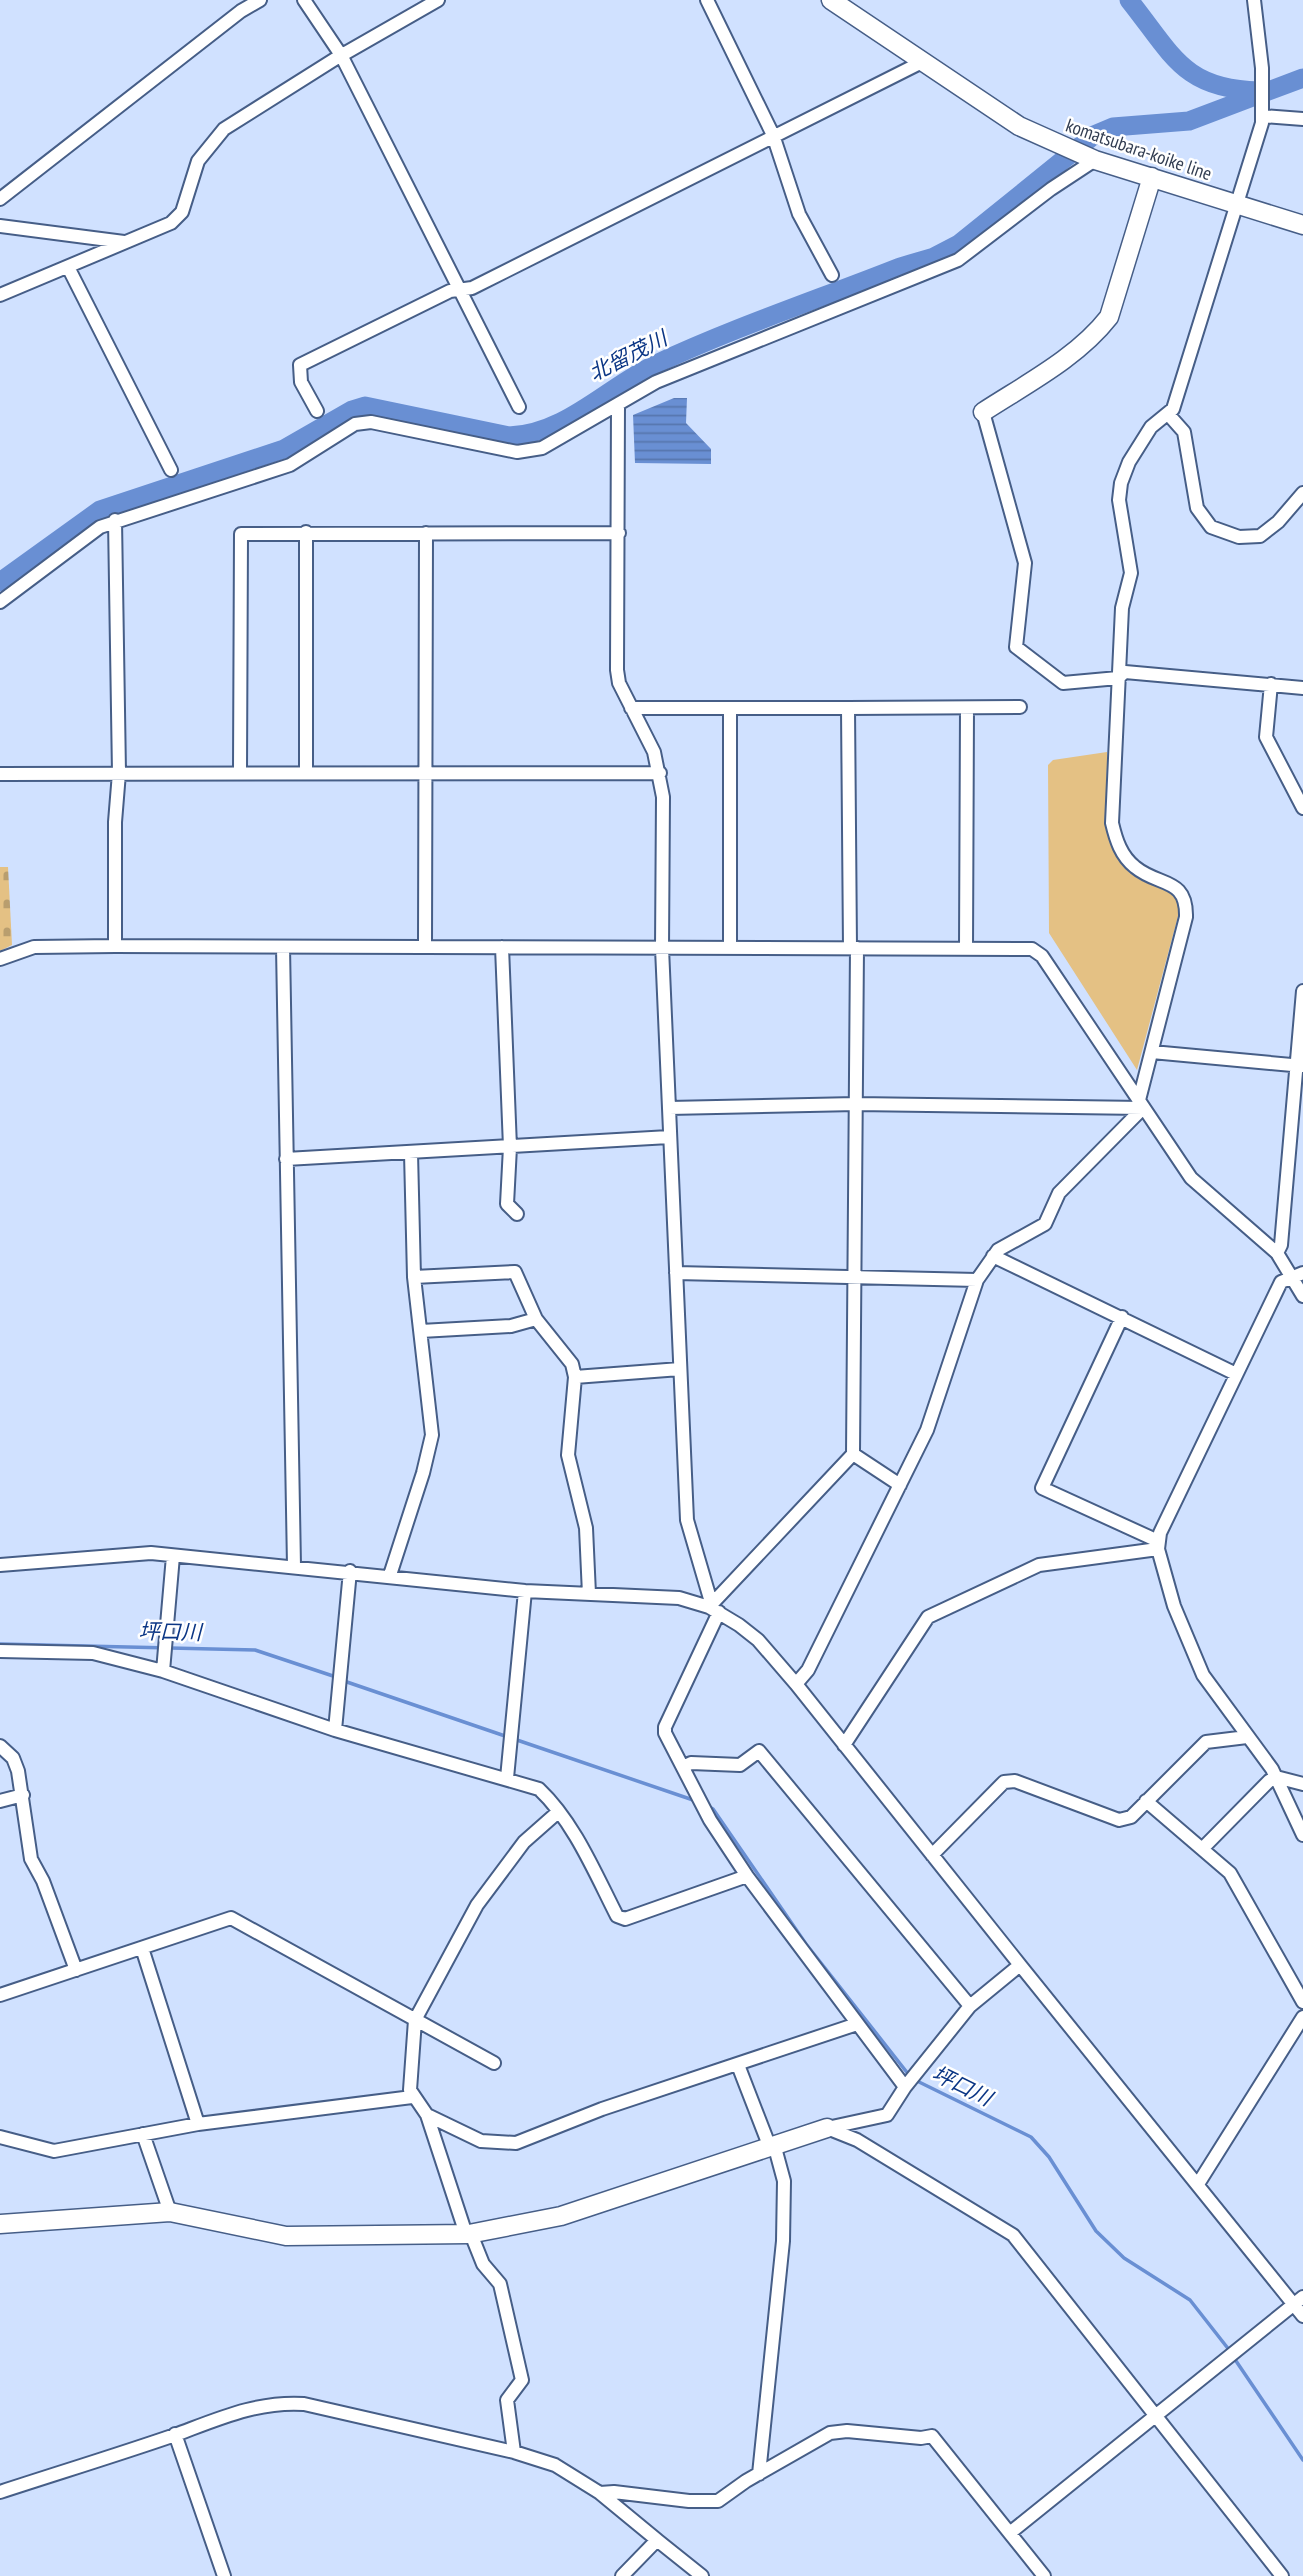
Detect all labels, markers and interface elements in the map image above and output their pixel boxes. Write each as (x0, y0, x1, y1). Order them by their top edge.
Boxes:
street label: komatsubara-koike line (1063, 113, 1215, 185)
water label: 北留茂川 (584, 324, 673, 387)
water label: 坪口川 (138, 1617, 204, 1646)
water label: 坪口川 (928, 2060, 998, 2112)

